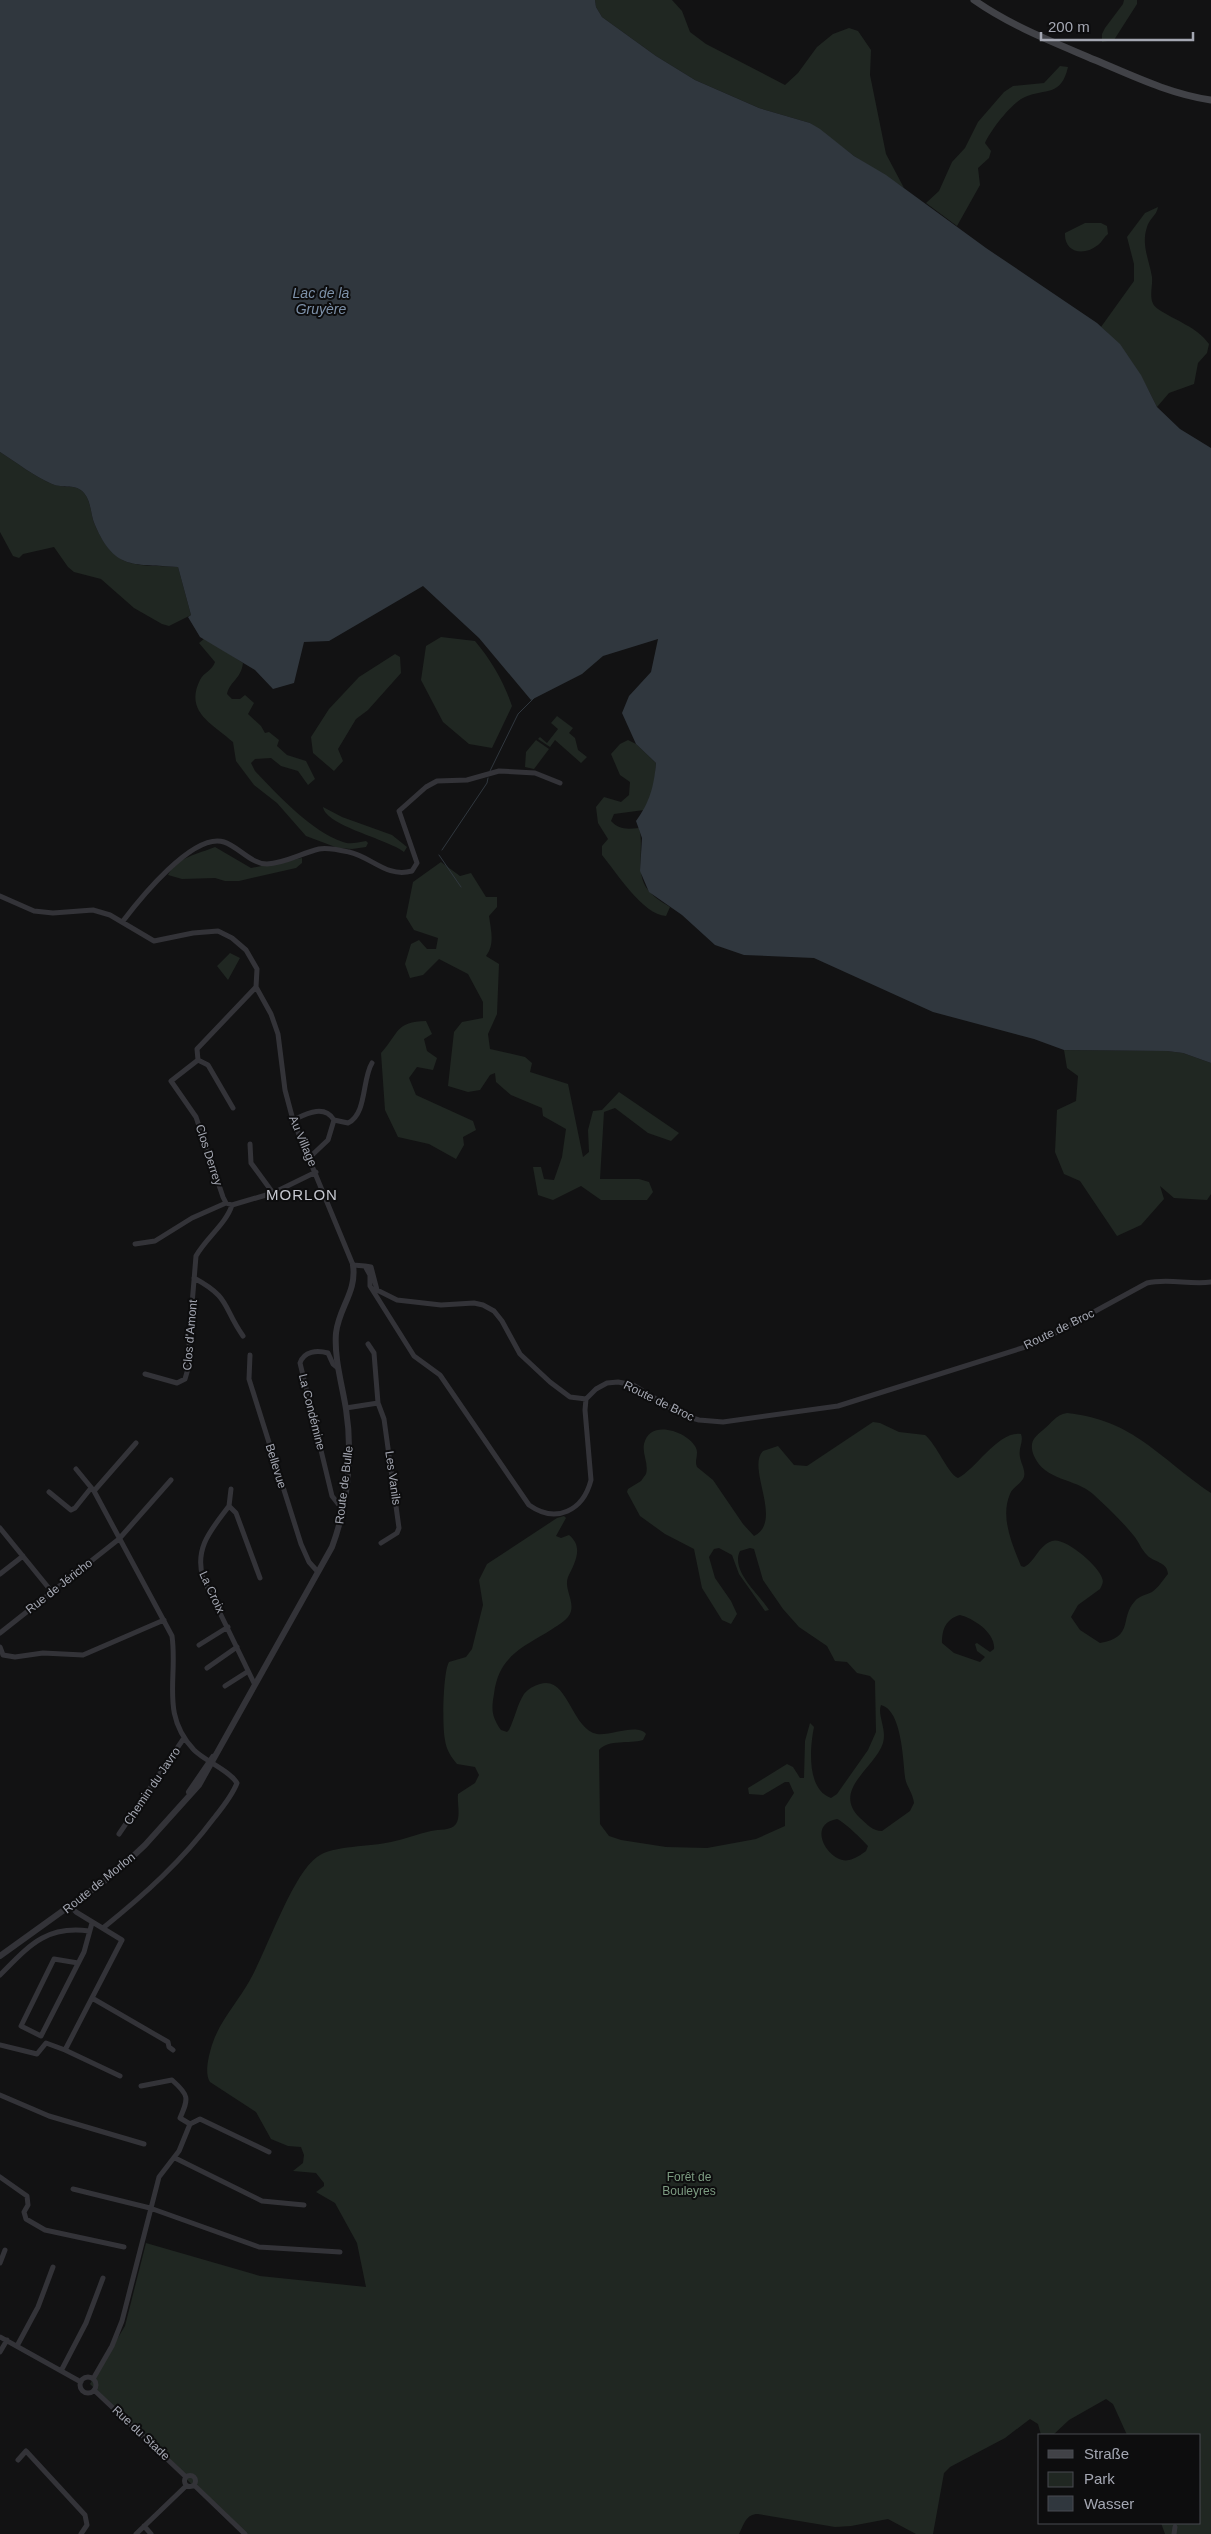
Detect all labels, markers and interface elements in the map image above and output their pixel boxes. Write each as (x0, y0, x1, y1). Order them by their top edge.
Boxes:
scale bar (1041, 10, 1194, 42)
text: 200 m (1048, 18, 1090, 35)
water label: Lac de la Gruyère (293, 285, 350, 317)
street label: Au Village (286, 1113, 320, 1169)
street label: Clos Derrey (193, 1123, 225, 1187)
district label: MORLON (266, 1186, 338, 1203)
street label: Clos d'Amont (180, 1298, 200, 1371)
street label: Route de Broc (1021, 1306, 1097, 1352)
street label: La Condémine (296, 1372, 328, 1452)
street label: Route de Broc (621, 1378, 697, 1424)
street label: Bellevue (263, 1442, 290, 1490)
street label: Route de Bulle (332, 1445, 356, 1525)
street label: Les Vanils (382, 1450, 404, 1506)
street label: Rue de Jéricho (23, 1555, 95, 1616)
street label: La Croix (196, 1569, 228, 1615)
street label: Chemin du Javro (121, 1744, 183, 1828)
street label: Route de Morlon (60, 1850, 138, 1916)
park label: Forêt de Bouleyres (662, 2170, 716, 2198)
street label: Rue du Stade (109, 2403, 173, 2463)
legend (1038, 2434, 1201, 2524)
text: Straße (1084, 2445, 1129, 2462)
text: Park (1084, 2470, 1115, 2487)
text: Wasser (1084, 2495, 1134, 2512)

